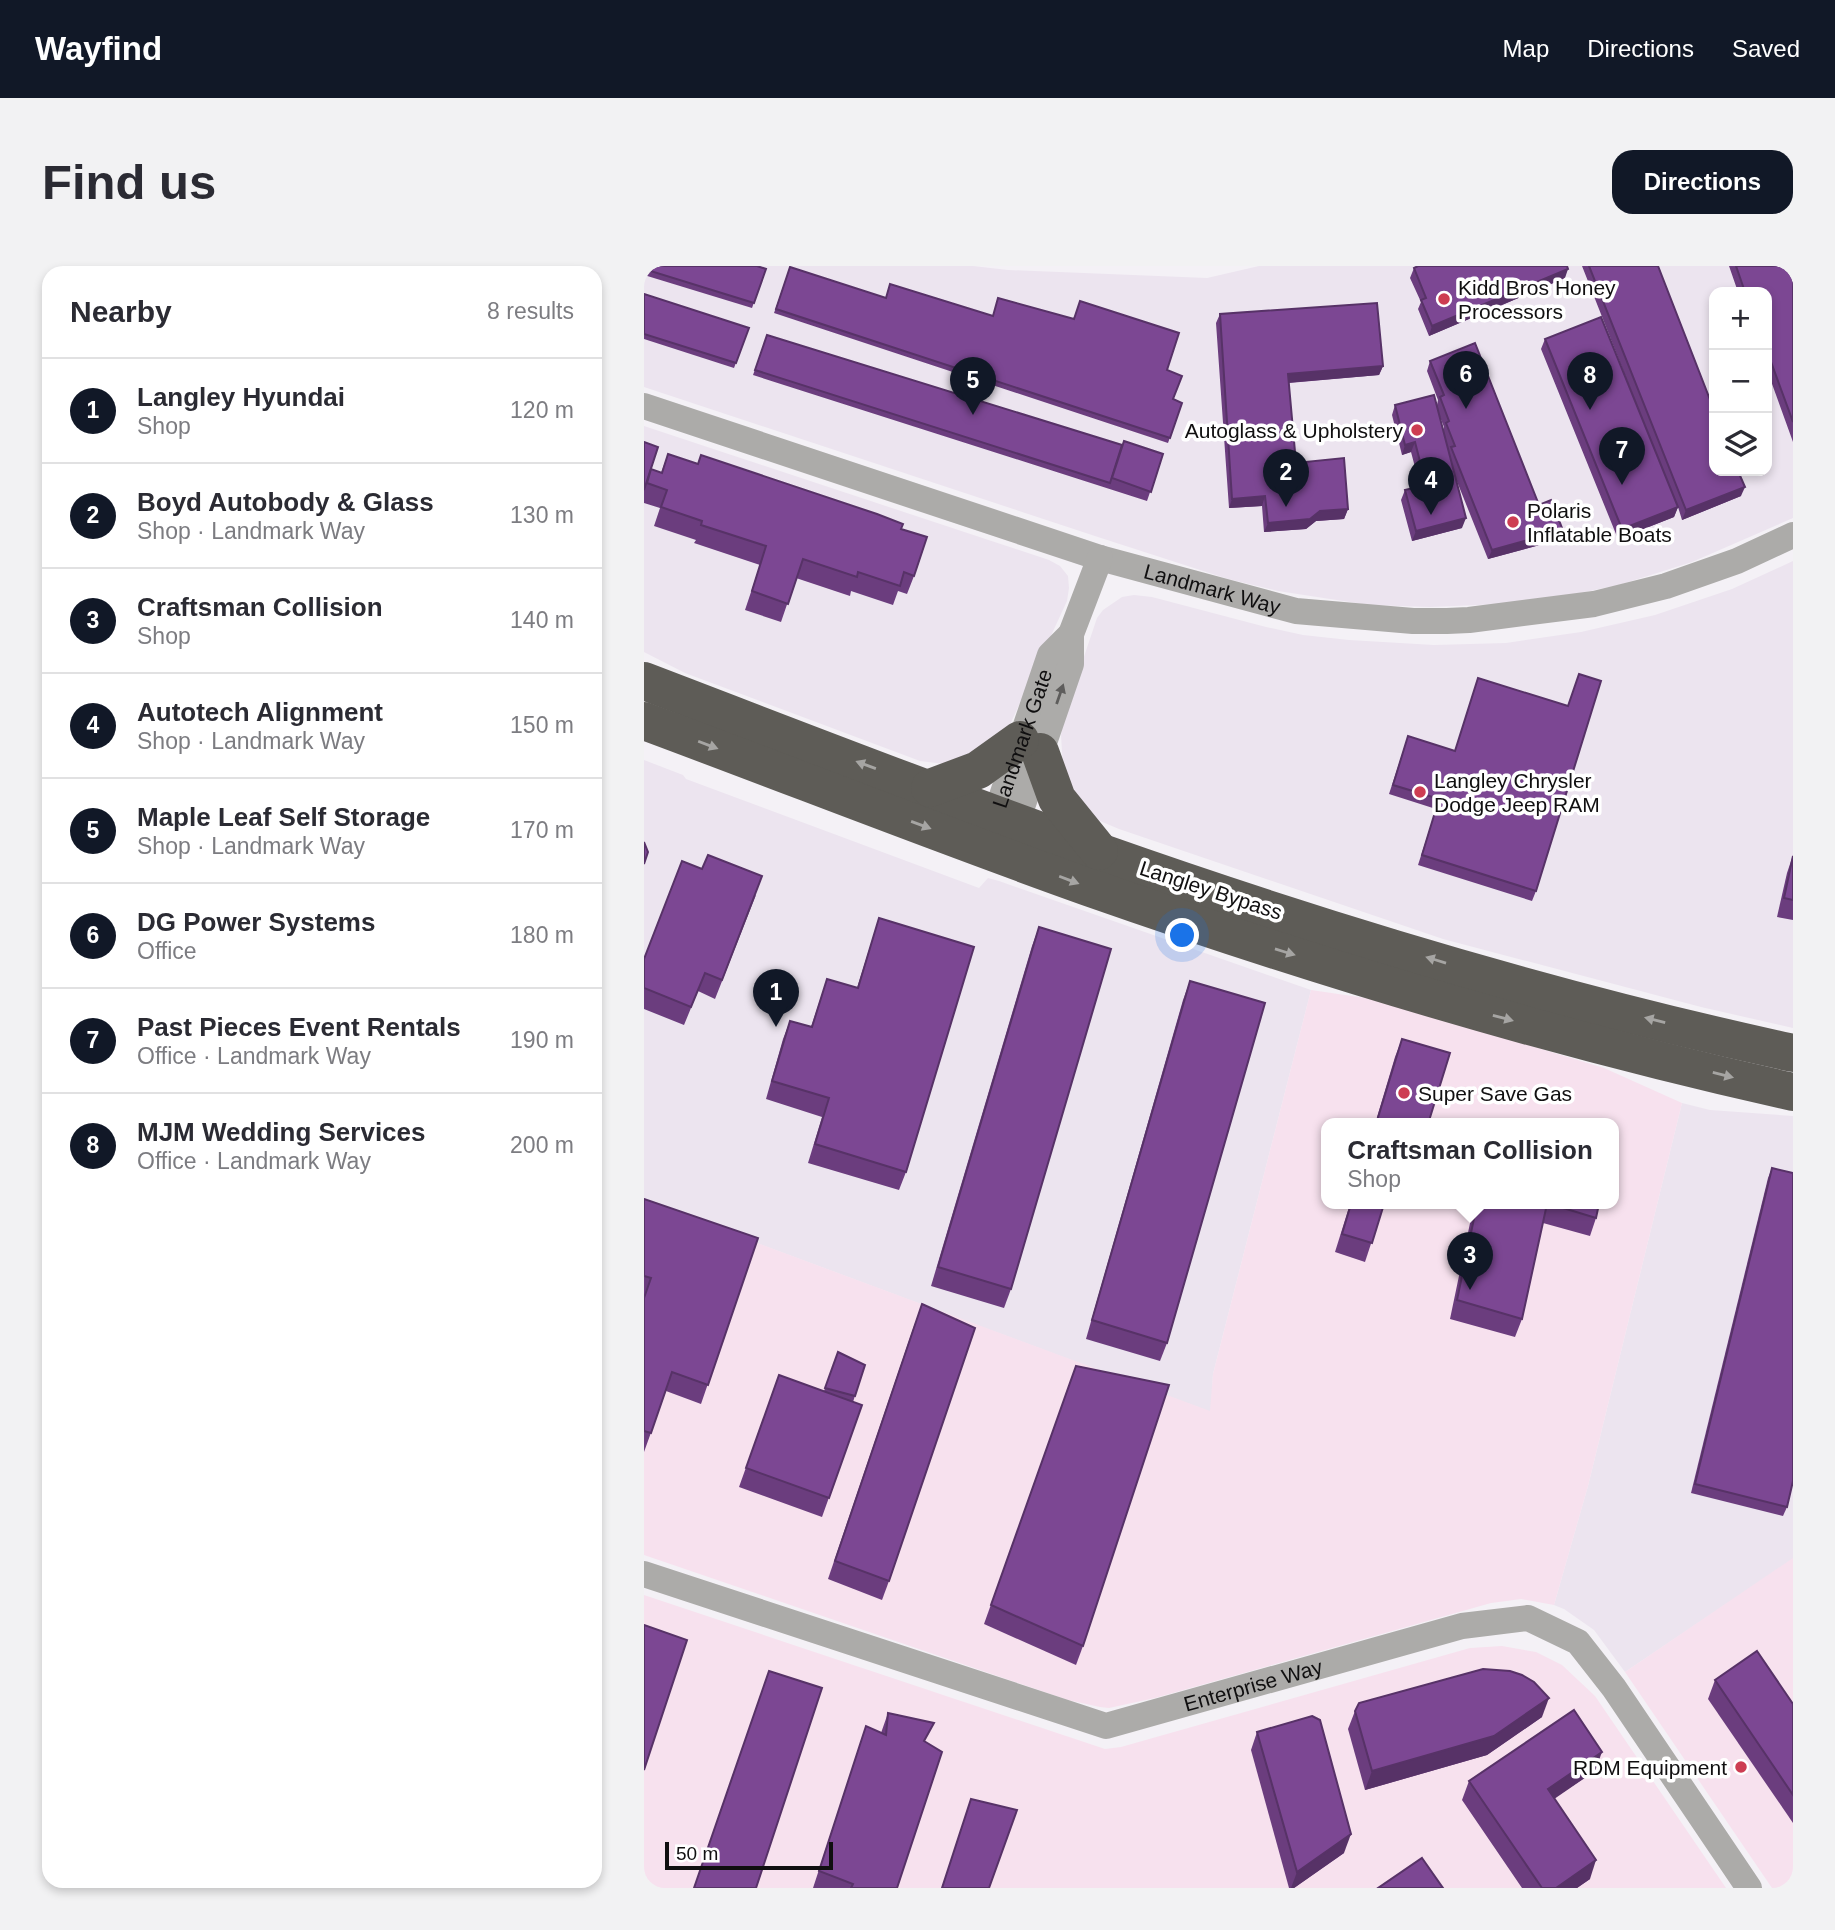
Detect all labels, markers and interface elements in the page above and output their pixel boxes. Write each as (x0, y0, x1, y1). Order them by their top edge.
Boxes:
text: Wayfind (35, 30, 162, 67)
text: Map (1503, 35, 1549, 62)
text: Directions (1587, 35, 1694, 62)
text: Saved (1732, 35, 1800, 62)
button: Directions (1612, 150, 1793, 214)
text: Find us (42, 155, 216, 209)
place label: Kidd Bros Honey Processors (1458, 276, 1616, 323)
map controls (1709, 287, 1772, 476)
button: + (1709, 287, 1772, 350)
marker: Kidd Bros Honey Processors (1436, 291, 1452, 307)
text: Nearby (70, 295, 172, 328)
text: 8 results (487, 298, 574, 324)
button: − (1709, 350, 1772, 413)
pin: 6 (1443, 351, 1489, 409)
pin: 8 (1567, 352, 1613, 410)
pin: 5 (950, 357, 996, 415)
text: Langley Hyundai (137, 382, 345, 412)
text: 1 (87, 397, 99, 423)
text: 120 m (510, 397, 574, 423)
text: Shop (137, 413, 191, 439)
button: layers (1709, 413, 1772, 476)
place label: Autoglass & Upholstery (1185, 419, 1403, 442)
marker: Autoglass & Upholstery (1409, 422, 1425, 438)
pin: 7 (1599, 427, 1645, 485)
pin: 2 (1263, 449, 1309, 507)
pin: 4 (1408, 457, 1454, 515)
text: Boyd Autobody & Glass (137, 487, 434, 517)
place label: Polaris Inflatable Boats (1527, 499, 1672, 546)
text: 2 (87, 502, 99, 528)
text: 130 m (510, 502, 574, 528)
marker: Polaris Inflatable Boats (1505, 514, 1521, 530)
text: Shop · Landmark Way (137, 518, 365, 544)
street label: Landmark Way (1141, 559, 1284, 618)
text: Craftsman Collision (137, 592, 383, 622)
text: 3 (87, 607, 99, 633)
text: 140 m (510, 607, 574, 633)
text: Shop (137, 623, 191, 649)
street label: Landmark Gate (987, 666, 1056, 811)
one-way arrow (1055, 683, 1066, 704)
text: Autotech Alignment (137, 697, 383, 727)
text: 4 (87, 712, 99, 738)
text: 150 m (510, 712, 574, 738)
text: Shop · Landmark Way (137, 728, 365, 754)
one-way arrow (697, 740, 718, 751)
one-way arrow (855, 759, 876, 770)
place label: Langley Chrysler Dodge Jeep RAM (1434, 769, 1600, 816)
marker: Langley Chrysler Dodge Jeep RAM (1412, 784, 1428, 800)
text: Maple Leaf Self Storage (137, 802, 430, 832)
text: 5 (87, 817, 99, 843)
text: 170 m (510, 817, 574, 843)
one-way arrow (911, 819, 932, 830)
text: Shop · Landmark Way (137, 833, 365, 859)
street label: Langley Bypass (1137, 856, 1285, 924)
one-way arrow (1059, 874, 1080, 885)
text: DG Power Systems (137, 907, 375, 937)
your location (1165, 918, 1199, 952)
text: 6 (87, 922, 99, 948)
text: 180 m (510, 922, 574, 948)
text: Office (137, 938, 197, 964)
one-way arrow (1275, 948, 1296, 958)
one-way arrow (1425, 955, 1446, 965)
pin: 1 (753, 969, 799, 1027)
text: Past Pieces Event Rentals (137, 1012, 461, 1042)
one-way arrow (1492, 1013, 1514, 1024)
one-way arrow (1644, 1014, 1665, 1024)
text: 7 (87, 1027, 99, 1053)
text: 190 m (510, 1027, 574, 1053)
text: Office · Landmark Way (137, 1043, 371, 1069)
one-way arrow (1712, 1070, 1734, 1081)
place label: Super Save Gas (1418, 1082, 1572, 1105)
marker: Super Save Gas (1396, 1085, 1412, 1101)
text: MJM Wedding Services (137, 1117, 426, 1147)
popup (1321, 1118, 1619, 1209)
text: 8 (87, 1132, 99, 1158)
text: 200 m (510, 1132, 574, 1158)
text: Craftsman Collision (1347, 1135, 1593, 1165)
text: Office · Landmark Way (137, 1148, 371, 1174)
text: Shop (1347, 1166, 1401, 1192)
pin: 3 (1447, 1232, 1493, 1290)
street label: Enterprise Way (1181, 1654, 1325, 1715)
place label: RDM Equipment (1573, 1756, 1727, 1779)
marker: RDM Equipment (1733, 1759, 1749, 1775)
scale bar (665, 1839, 833, 1871)
text: 50 m (676, 1843, 718, 1864)

